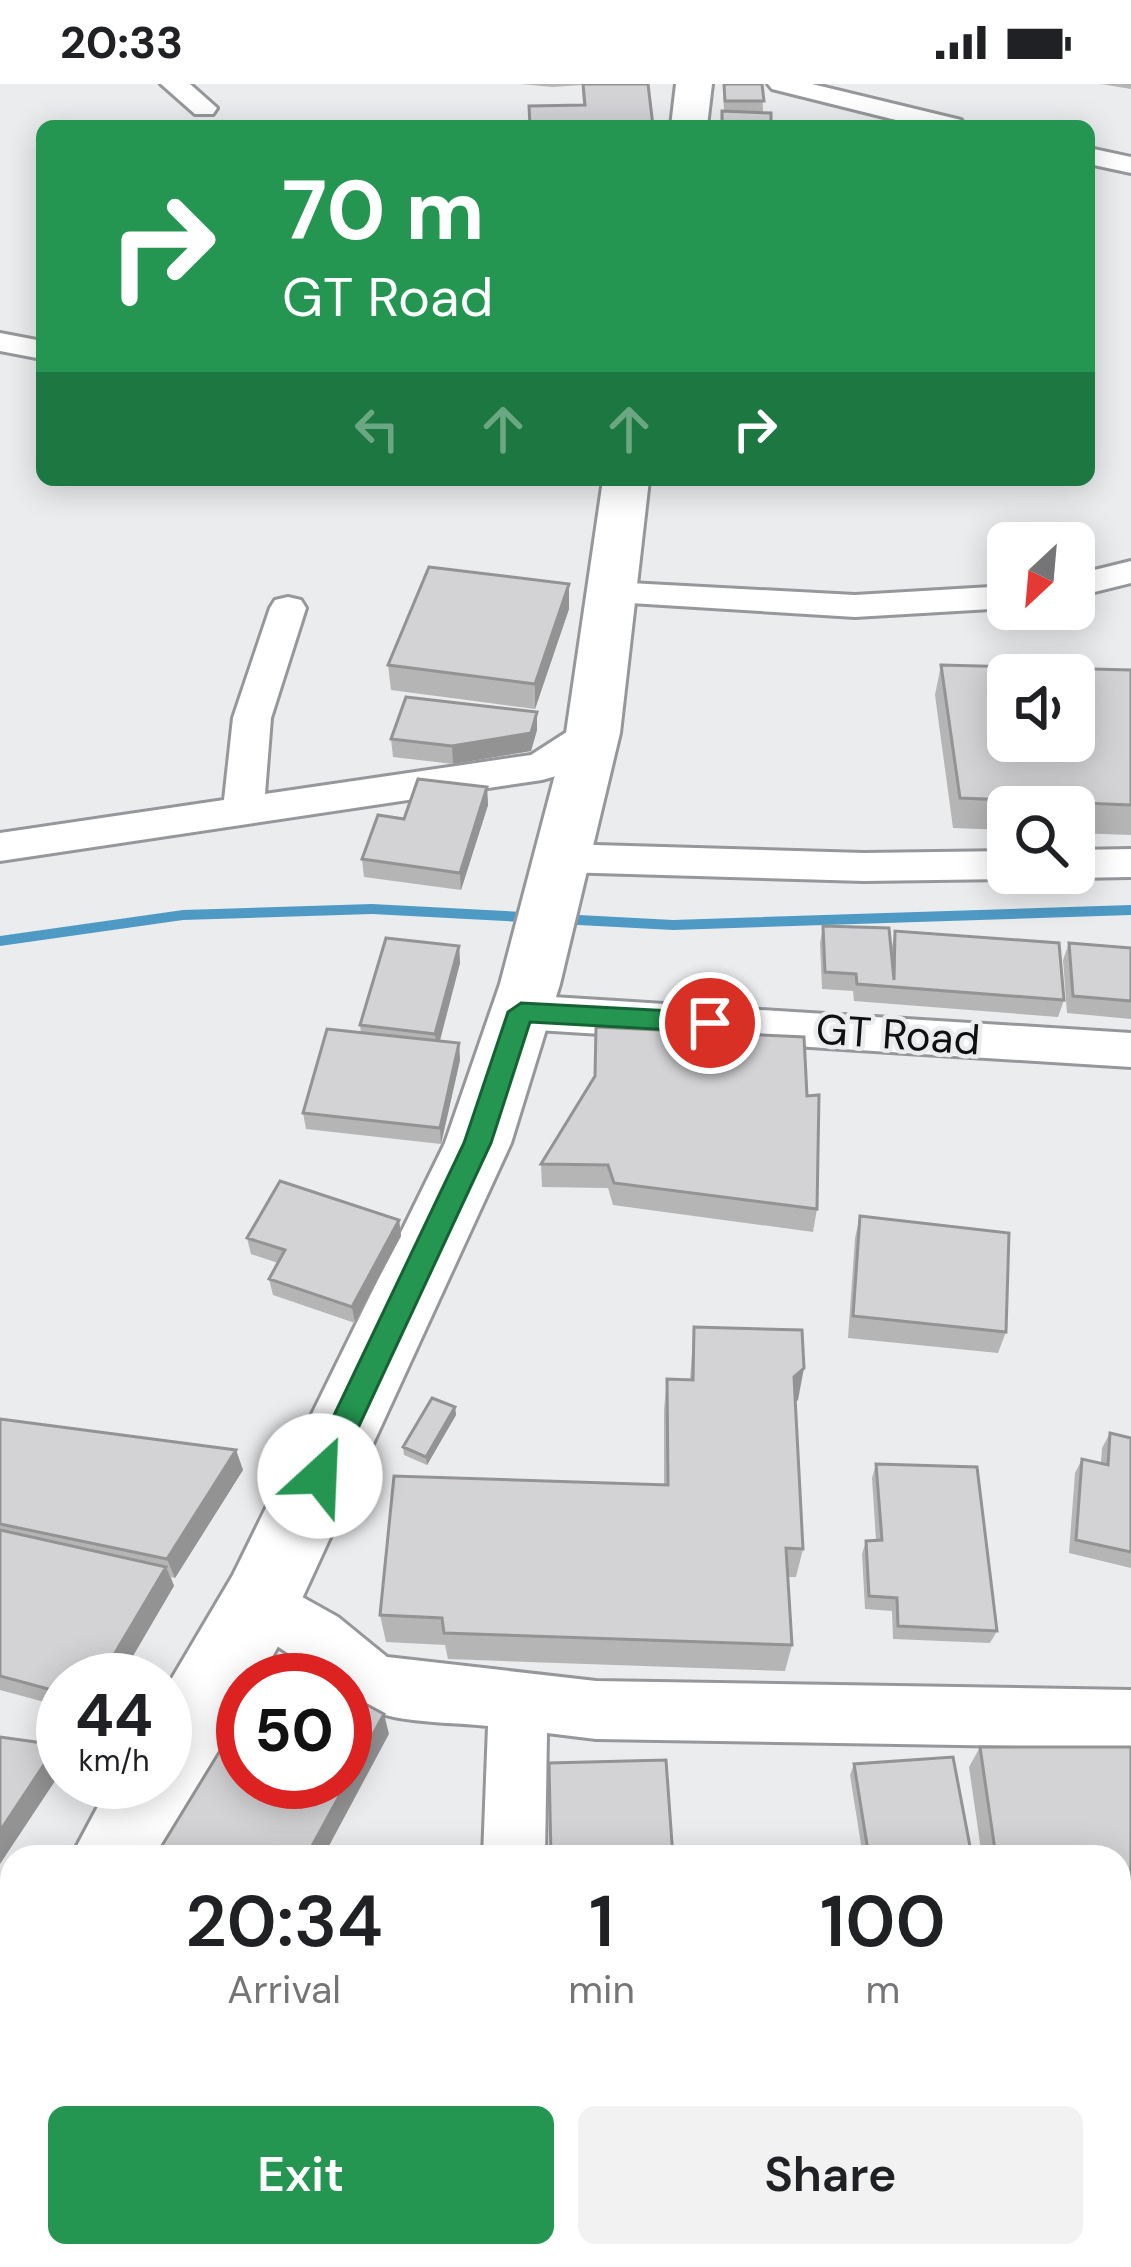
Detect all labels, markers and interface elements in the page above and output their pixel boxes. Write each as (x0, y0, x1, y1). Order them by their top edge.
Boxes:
text: 20:33 (60, 13, 183, 72)
text: 70 m (282, 156, 485, 265)
icon: right (84, 168, 240, 324)
text: GT Road (282, 262, 493, 333)
icon: left (344, 396, 410, 462)
icon: ahead (470, 396, 536, 462)
icon: ahead (596, 396, 662, 462)
icon: right (722, 396, 788, 462)
north arrow (987, 522, 1095, 630)
map controls (987, 522, 1095, 894)
button: sound (987, 654, 1095, 762)
button: search (987, 786, 1095, 894)
pin (659, 972, 761, 1074)
icon: arrive (677, 990, 743, 1056)
street label: GT Road (814, 1001, 982, 1068)
position arrow (257, 1413, 383, 1539)
speed limit sign: 50 (216, 1653, 372, 1809)
text: 44 (75, 1676, 153, 1755)
text: km/h (79, 1741, 149, 1780)
text: 20:34 (185, 1875, 383, 1968)
text: 1 (589, 1875, 614, 1968)
text: 100 (820, 1875, 946, 1968)
text: Arrival (227, 1964, 341, 2015)
text: min (568, 1964, 635, 2015)
text: m (866, 1964, 900, 2015)
button: Exit (48, 2106, 554, 2244)
button: Share (578, 2106, 1083, 2244)

